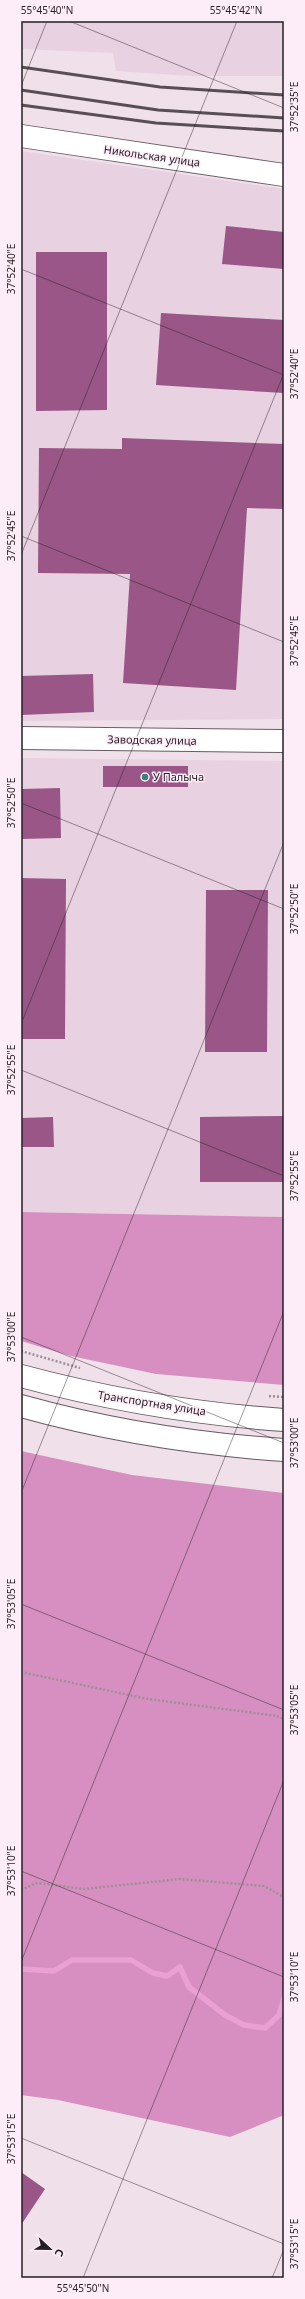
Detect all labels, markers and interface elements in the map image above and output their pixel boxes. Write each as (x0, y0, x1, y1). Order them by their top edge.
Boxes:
text: 55°45'40"N (21, 3, 73, 17)
text: 55°45'42"N (210, 3, 262, 17)
text: 37°52'35"E (287, 82, 301, 132)
street label: Никольская улица (103, 141, 201, 170)
text: 37°52'40"E (4, 244, 18, 294)
text: 37°52'40"E (287, 349, 301, 399)
text: 37°52'45"E (4, 511, 18, 561)
text: 37°52'45"E (287, 616, 301, 666)
street label: Заводская улица (107, 731, 197, 748)
place label: У Палыча (153, 769, 204, 784)
marker: У Палыча (140, 772, 150, 782)
text: 37°52'50"E (4, 778, 18, 828)
text: 37°52'50"E (287, 884, 301, 934)
text: 37°52'55"E (4, 1045, 18, 1095)
text: 37°52'55"E (287, 1151, 301, 1201)
text: 37°53'00"E (4, 1312, 18, 1362)
street label: Транспортная улица (97, 1387, 207, 1418)
text: 37°53'00"E (287, 1418, 301, 1468)
text: 37°53'05"E (4, 1579, 18, 1629)
text: 37°53'05"E (287, 1685, 301, 1735)
text: 37°53'10"E (4, 1846, 18, 1896)
text: 37°53'10"E (287, 1952, 301, 2002)
text: 37°53'15"E (4, 2114, 18, 2164)
text: 37°53'15"E (287, 2219, 301, 2269)
north arrow (30, 2229, 70, 2269)
text: С (51, 2247, 68, 2259)
text: 55°45'50"N (57, 2281, 109, 2295)

